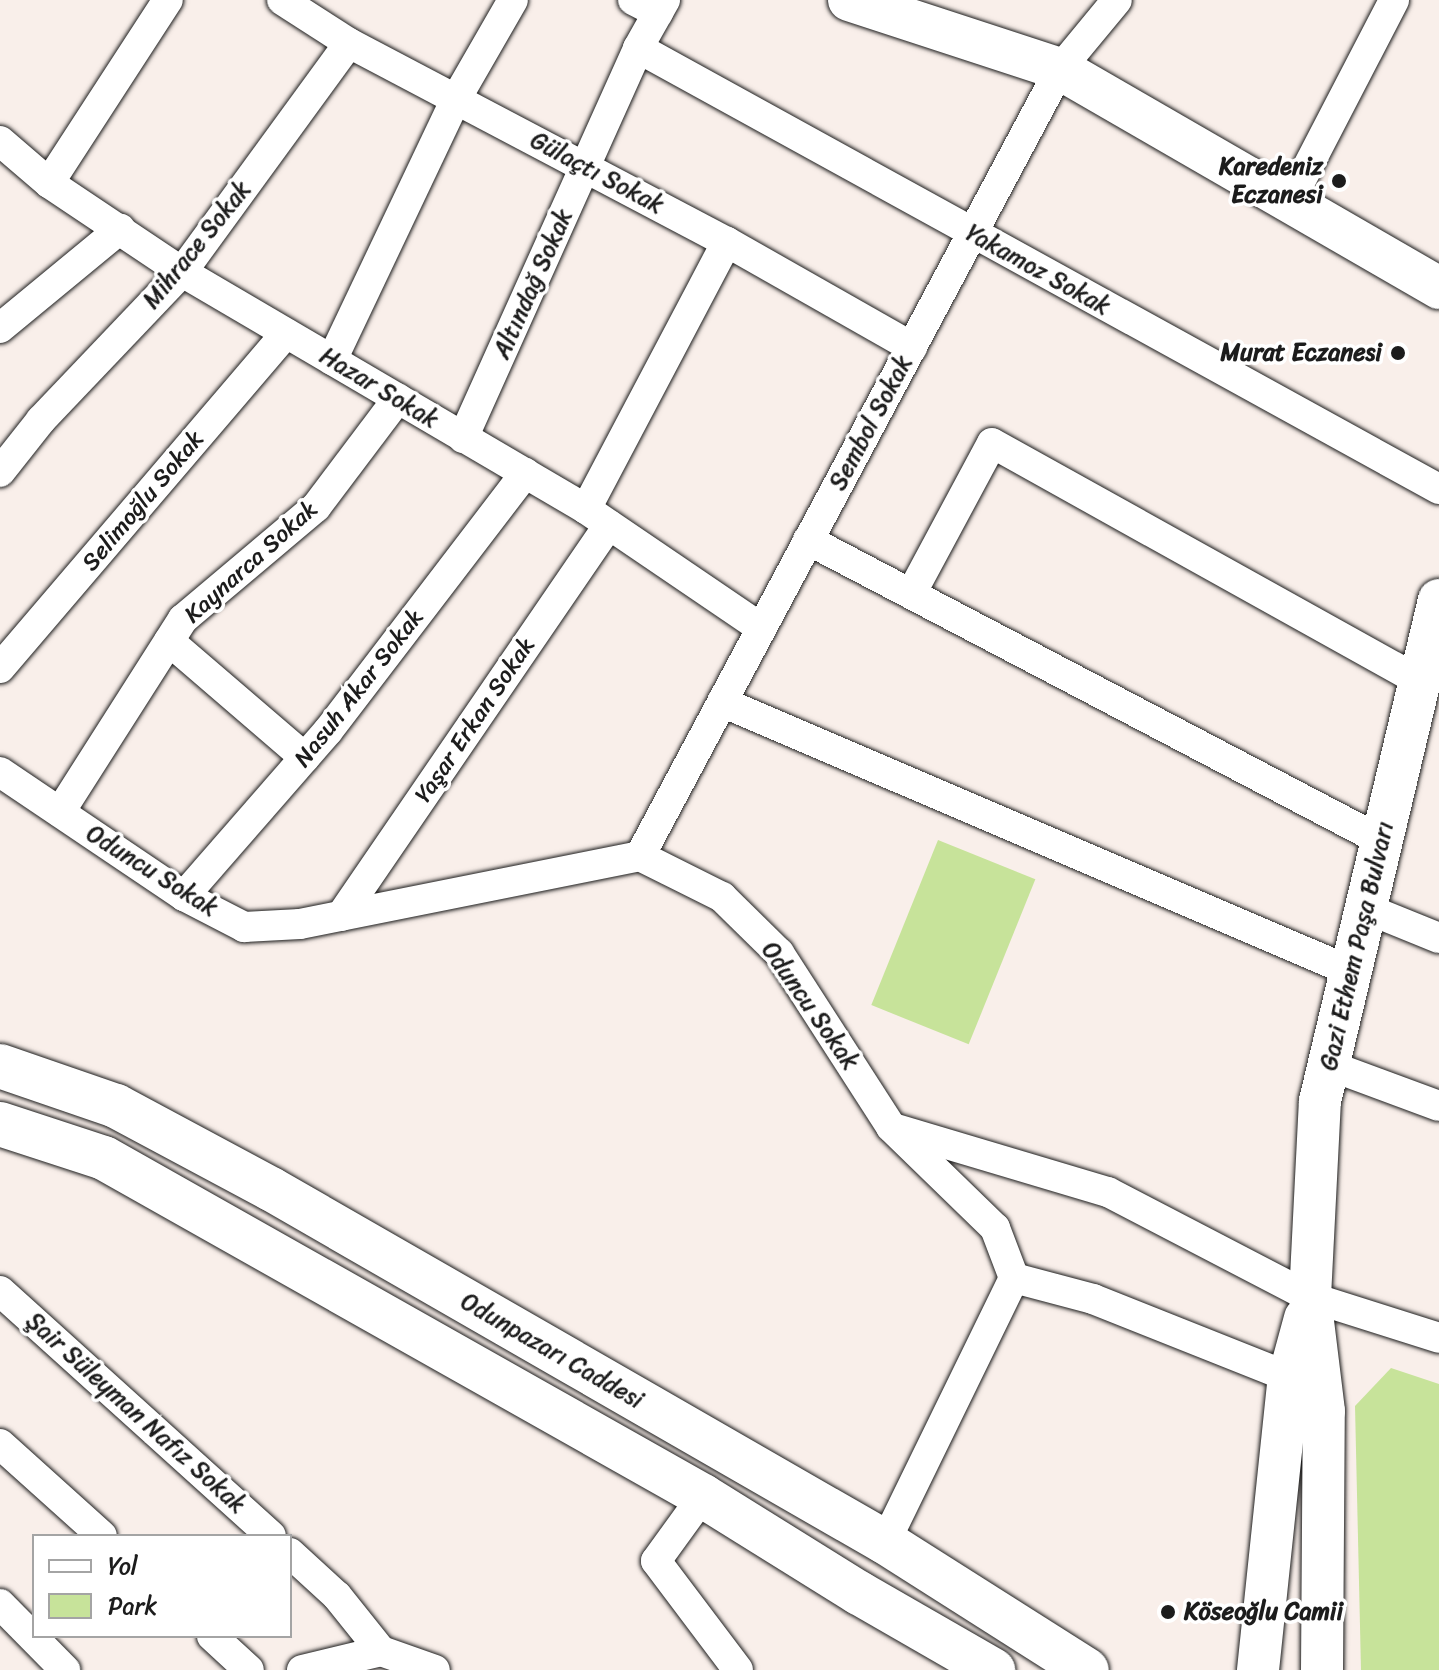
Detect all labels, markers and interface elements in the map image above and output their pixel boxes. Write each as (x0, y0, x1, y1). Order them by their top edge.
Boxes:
street label: Gülaçtı Sokak (525, 126, 669, 220)
place label: Karedeniz Eczanesi (1219, 153, 1323, 209)
marker: Karedeniz Eczanesi (1330, 172, 1348, 190)
street label: Mihrace Sokak (137, 176, 257, 314)
street label: Altındağ Sokak (487, 205, 579, 363)
street label: Yakamoz Sokak (961, 219, 1115, 321)
place label: Murat Eczanesi (1219, 339, 1382, 367)
street label: Hazar Sokak (314, 341, 444, 435)
marker: Murat Eczanesi (1389, 344, 1407, 362)
street label: Sembol Sokak (823, 351, 919, 495)
street label: Selimoğlu Sokak (76, 425, 210, 577)
street label: Kaynarca Sokak (179, 495, 323, 629)
street label: Nasuh Akar Sokak (288, 603, 430, 773)
street label: Yaşar Erkan Sokak (409, 632, 541, 808)
street label: Gazi Ethem Paşa Bulvarı (1314, 818, 1400, 1074)
street label: Oduncu Sokak (81, 819, 223, 923)
street label: Oduncu Sokak (755, 936, 865, 1076)
street label: Odunpazarı Caddesi (456, 1287, 648, 1415)
street label: Şair Süleyman Nafız Sokak (20, 1306, 252, 1520)
legend (32, 1534, 292, 1638)
text: Yol (108, 1545, 138, 1587)
text: Park (108, 1585, 157, 1627)
place label: Köseoğlu Camii (1184, 1598, 1343, 1626)
marker: Köseoğlu Camii (1159, 1603, 1177, 1621)

